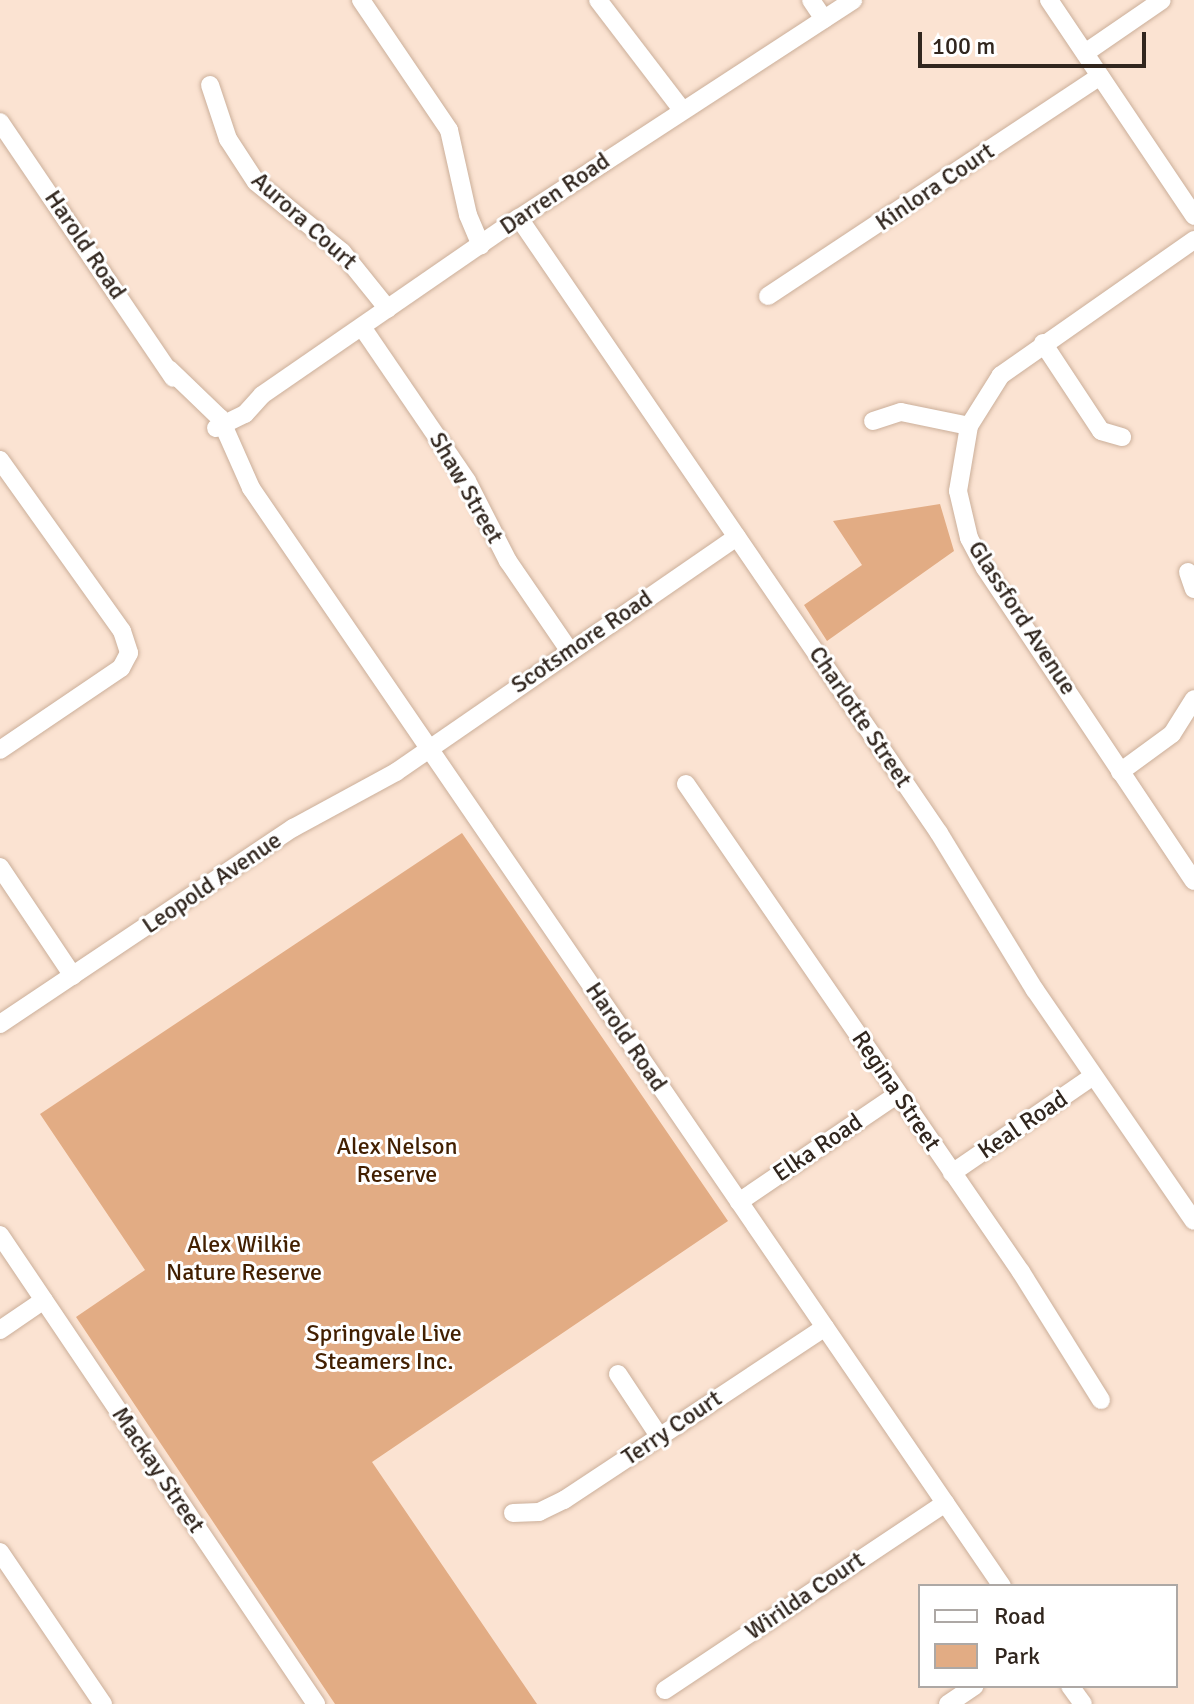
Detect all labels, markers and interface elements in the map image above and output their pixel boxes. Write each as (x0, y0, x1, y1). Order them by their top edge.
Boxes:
scale bar (922, 16, 1150, 66)
text: 100 m (932, 31, 995, 61)
street label: Kinlora Court (870, 137, 1000, 237)
street label: Darren Road (495, 147, 615, 241)
street label: Aurora Court (245, 166, 363, 276)
street label: Harold Road (38, 185, 132, 305)
street label: Shaw Street (423, 427, 509, 549)
street label: Glassford Avenue (962, 536, 1082, 700)
street label: Scotsmore Road (506, 584, 658, 700)
street label: Charlotte Street (802, 641, 918, 793)
street label: Leopold Avenue (137, 826, 287, 940)
street label: Harold Road (579, 977, 673, 1097)
street label: Regina Street (845, 1026, 947, 1156)
street label: Keal Road (973, 1085, 1073, 1165)
street label: Elka Road (768, 1108, 868, 1188)
park label: Alex Nelson Reserve (336, 1133, 458, 1189)
park label: Alex Wilkie Nature Reserve (166, 1231, 322, 1287)
park label: Springvale Live Steamers Inc. (306, 1320, 462, 1376)
street label: Terry Court (617, 1384, 727, 1472)
street label: Mackay Street (105, 1402, 211, 1538)
street label: Wirilda Court (740, 1546, 870, 1646)
legend (918, 1584, 1178, 1688)
text: Road (994, 1601, 1045, 1631)
text: Park (994, 1641, 1040, 1671)

